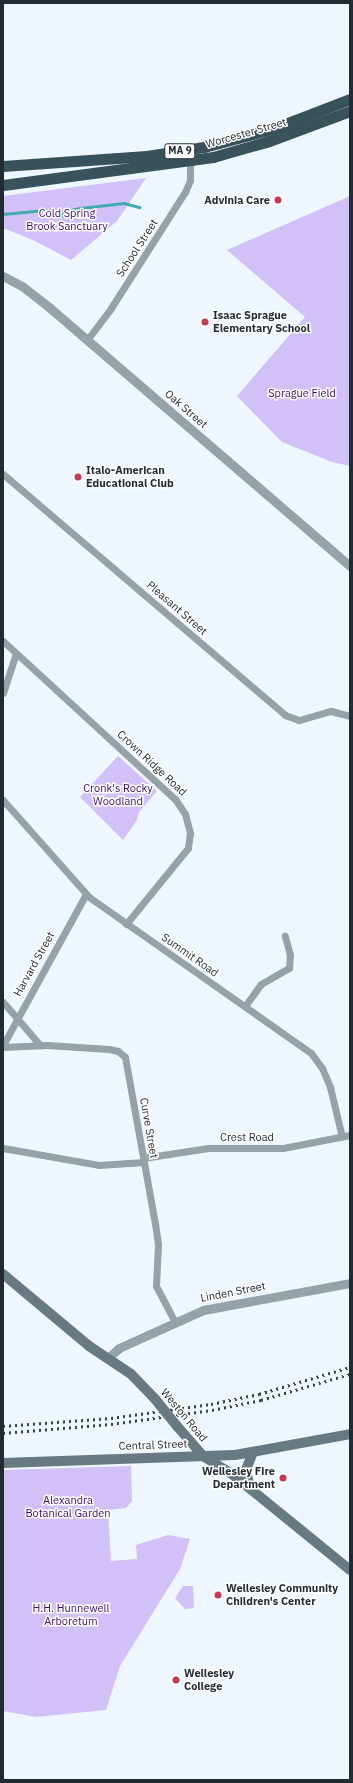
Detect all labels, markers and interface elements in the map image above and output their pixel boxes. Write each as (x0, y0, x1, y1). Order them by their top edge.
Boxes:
street label: Worcester Street (204, 115, 288, 151)
road number: MA 9 (164, 143, 196, 159)
place label: Advinia Care (204, 193, 270, 207)
marker: Advinia Care (273, 195, 283, 205)
park label: Cold Spring Brook Sanctuary (26, 207, 108, 233)
street label: School Street (113, 217, 161, 279)
place label: Isaac Sprague Elementary School (213, 309, 310, 335)
marker: Isaac Sprague Elementary School (200, 317, 210, 327)
park label: Sprague Field (268, 386, 336, 400)
street label: Oak Street (162, 387, 210, 431)
place label: Italo-American Educational Club (86, 464, 174, 490)
marker: Italo-American Educational Club (73, 472, 83, 482)
street label: Pleasant Street (144, 578, 210, 638)
street label: Crown Ridge Road (115, 727, 189, 799)
park label: Cronk's Rocky Woodland (83, 782, 153, 808)
street label: Harvard Street (11, 929, 57, 999)
street label: Summit Road (159, 931, 221, 979)
street label: Curve Street (137, 1097, 161, 1159)
street label: Crest Road (220, 1130, 274, 1144)
street label: Linden Street (199, 1279, 267, 1305)
street label: Weston Road (158, 1386, 210, 1444)
street label: Central Street (118, 1437, 188, 1453)
place label: Wellesley Fire Department (202, 1465, 275, 1491)
marker: Wellesley Fire Department (278, 1473, 288, 1483)
park label: Alexandra Botanical Garden (25, 1494, 111, 1520)
place label: Wellesley Community Children's Center (226, 1582, 338, 1608)
marker: Wellesley Community Children's Center (213, 1590, 223, 1600)
park label: H.H. Hunnewell Arboretum (33, 1602, 109, 1628)
place label: Wellesley College (184, 1667, 234, 1693)
marker: Wellesley College (171, 1675, 181, 1685)

